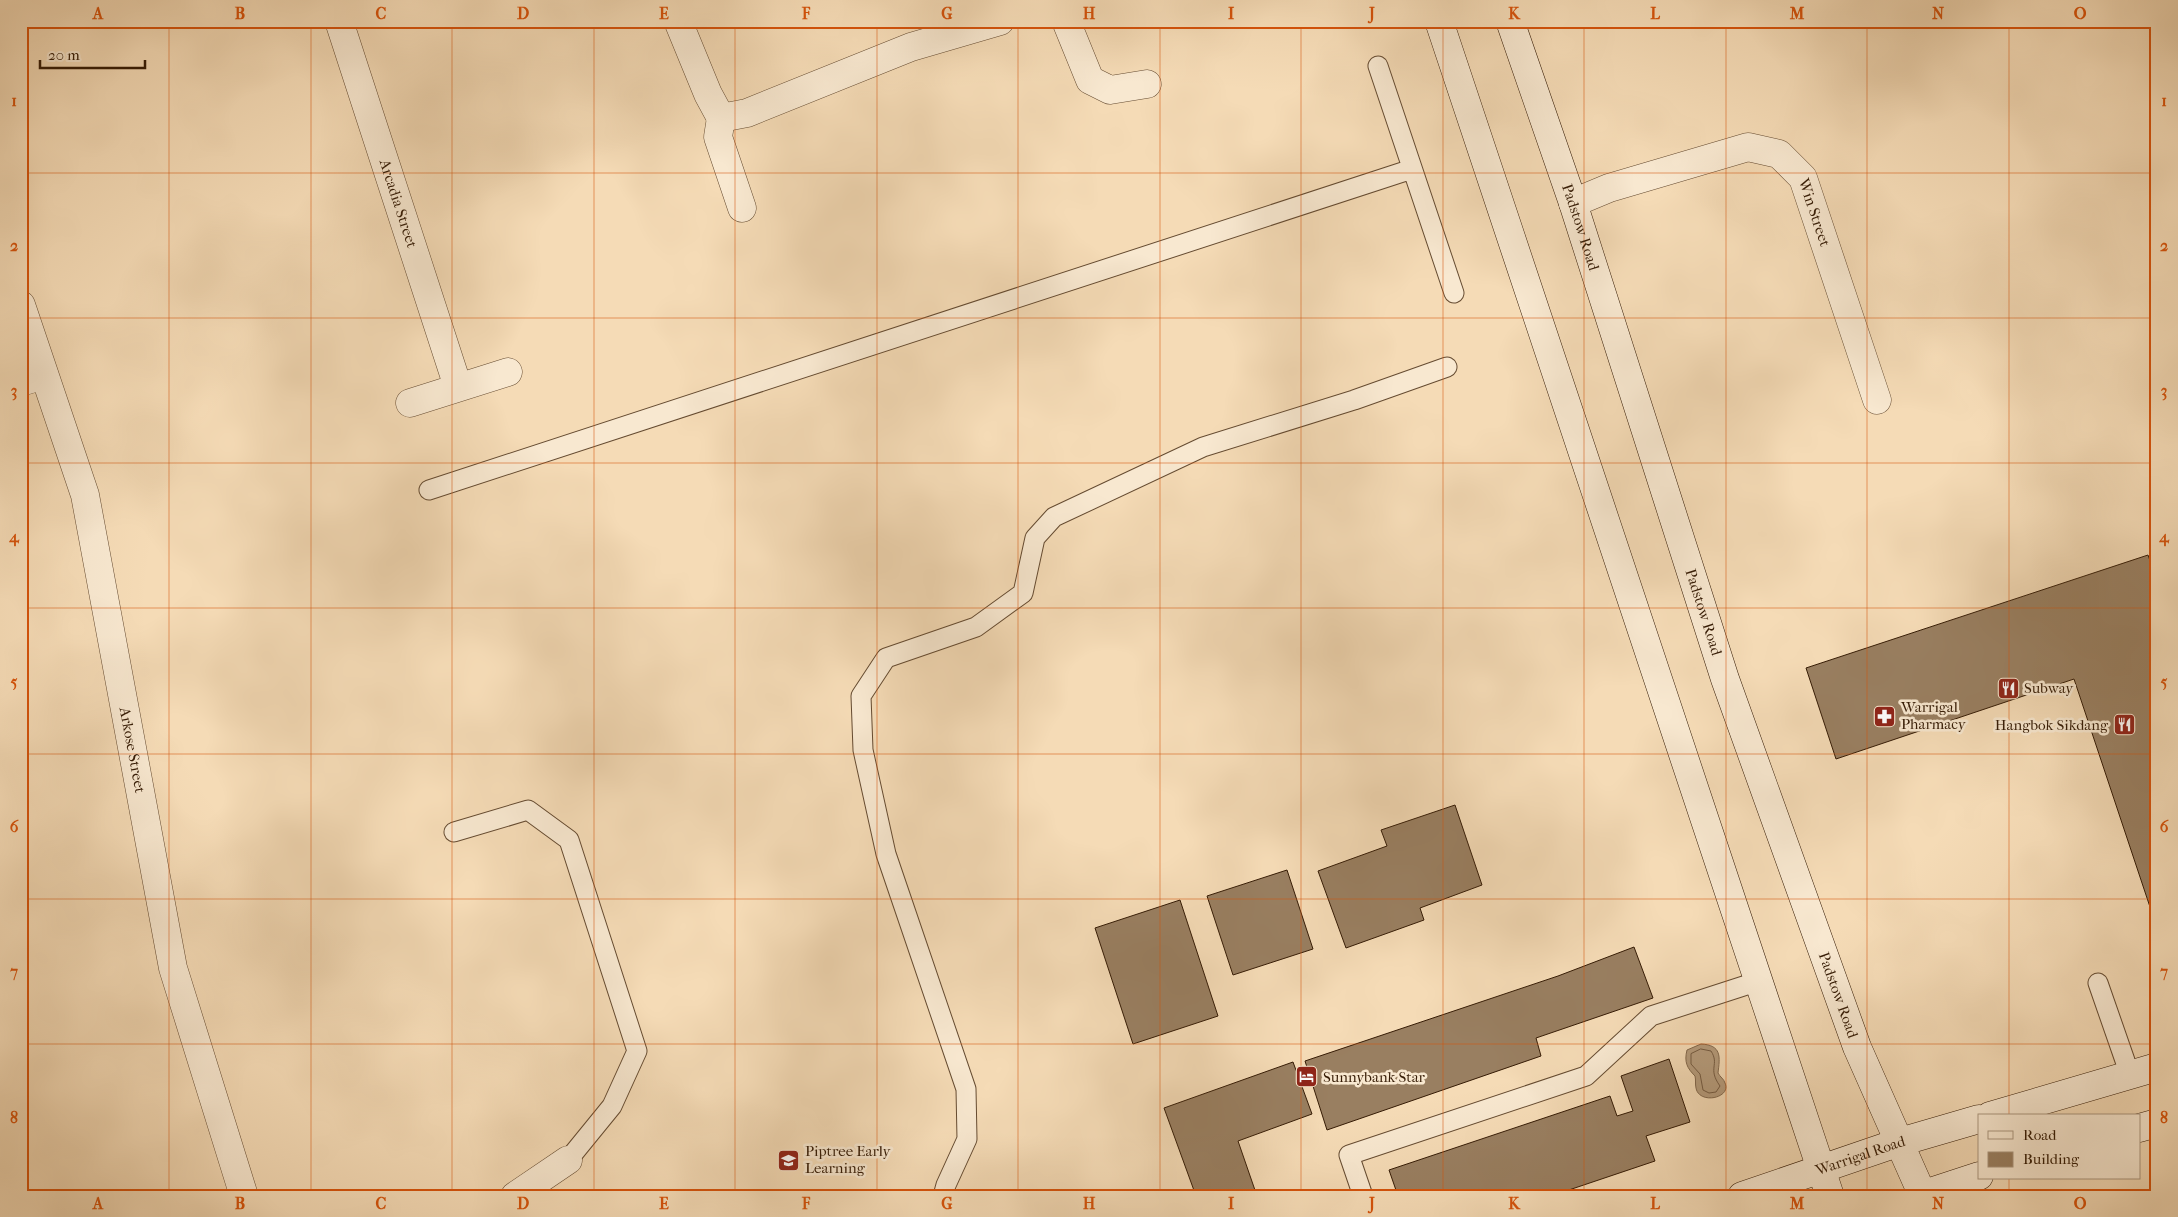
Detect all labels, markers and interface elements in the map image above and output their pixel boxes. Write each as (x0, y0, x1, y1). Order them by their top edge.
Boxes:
text: A (92, 4, 104, 23)
text: B (235, 4, 245, 23)
text: C (376, 4, 387, 23)
text: D (517, 4, 529, 23)
text: E (659, 4, 669, 23)
text: F (801, 4, 811, 23)
text: G (941, 4, 953, 23)
text: H (1083, 4, 1096, 23)
text: I (1228, 4, 1235, 23)
text: J (1367, 4, 1375, 24)
text: K (1508, 4, 1521, 23)
text: L (1650, 4, 1660, 23)
text: M (1789, 4, 1805, 23)
text: N (1932, 4, 1945, 23)
text: O (2074, 4, 2087, 23)
scale bar (40, 38, 145, 70)
text: 20 m (48, 46, 80, 64)
text: 1 (11, 91, 17, 110)
text: 1 (2161, 91, 2167, 110)
street label: Arcadia Street (375, 156, 421, 251)
street label: Win Street (1794, 175, 1834, 249)
street label: Padstow Road (1558, 182, 1603, 274)
text: 2 (10, 236, 18, 255)
text: 2 (2160, 236, 2168, 255)
text: 3 (11, 381, 17, 401)
text: 3 (2161, 381, 2167, 401)
text: 4 (8, 527, 20, 547)
text: 4 (2158, 527, 2170, 547)
street label: Padstow Road (1681, 566, 1726, 658)
text: 5 (11, 672, 18, 691)
text: 5 (2161, 672, 2168, 691)
restaurant icon: Subway (1996, 676, 2020, 700)
place label: Subway (2024, 679, 2074, 697)
place label: Warrigal Pharmacy (1900, 698, 1967, 733)
pharmacy icon: Warrigal Pharmacy (1873, 704, 1897, 728)
street label: Arkose Street (115, 705, 149, 795)
restaurant icon: Hangbok Sikdang (2112, 713, 2136, 737)
place label: Hangbok Sikdang (1995, 716, 2109, 734)
text: 6 (10, 817, 19, 836)
text: 6 (2160, 817, 2169, 836)
street label: Padstow Road (1815, 950, 1862, 1041)
text: 7 (9, 962, 18, 981)
text: 7 (2159, 962, 2168, 981)
hotel icon: Sunnybank Star (1295, 1065, 1319, 1089)
place label: Sunnybank Star (1323, 1068, 1426, 1086)
text: 8 (10, 1108, 18, 1127)
text: 8 (2160, 1108, 2168, 1127)
legend (1978, 1114, 2140, 1180)
text: Road (2023, 1126, 2057, 1144)
street label: Warrigal Road (1812, 1132, 1908, 1180)
place label: Piptree Early Learning (805, 1142, 892, 1177)
school or university icon: Piptree Early Learning (777, 1148, 801, 1172)
text: Building (2023, 1150, 2080, 1168)
text: A (92, 1194, 104, 1213)
text: B (235, 1194, 245, 1213)
text: C (376, 1194, 387, 1213)
text: D (517, 1194, 529, 1213)
text: E (659, 1194, 669, 1213)
text: F (801, 1194, 811, 1213)
text: G (941, 1194, 953, 1213)
text: H (1083, 1194, 1096, 1213)
text: I (1228, 1194, 1235, 1213)
text: J (1367, 1194, 1375, 1214)
text: K (1508, 1194, 1521, 1213)
text: L (1650, 1194, 1660, 1213)
text: M (1789, 1194, 1805, 1213)
text: N (1932, 1194, 1945, 1213)
text: O (2074, 1194, 2087, 1213)

